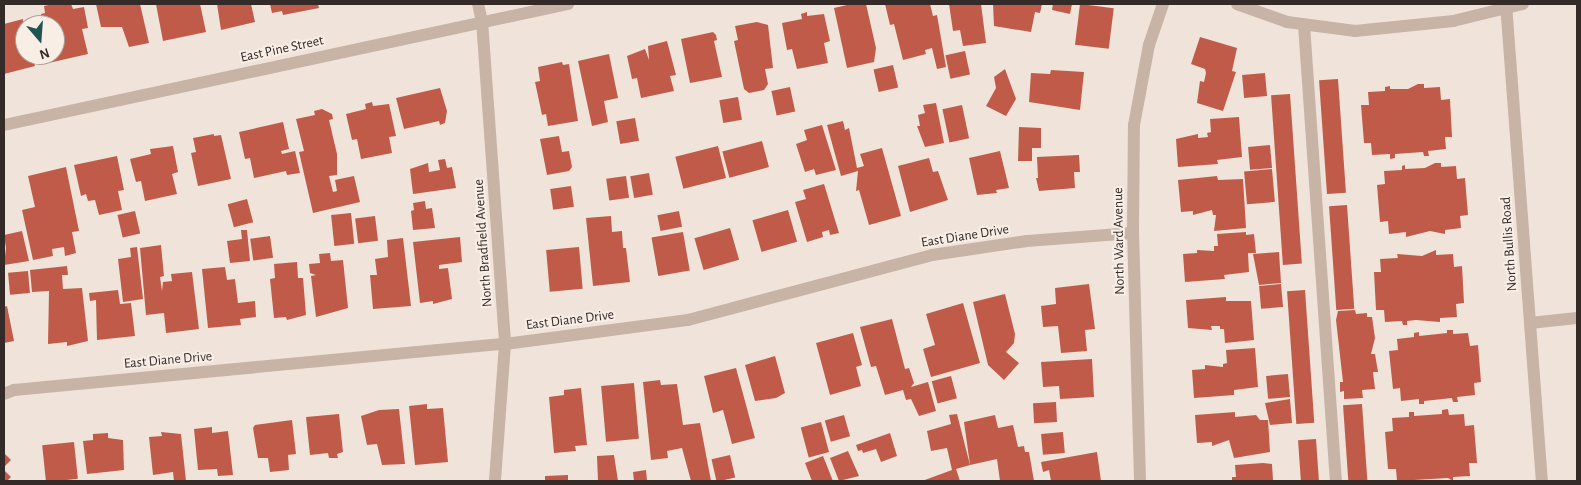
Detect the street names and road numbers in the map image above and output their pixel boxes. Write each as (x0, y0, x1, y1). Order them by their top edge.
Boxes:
street label: East Pine Street (239, 32, 325, 66)
street label: North Bradfield Avenue (470, 179, 496, 307)
street label: North Ward Avenue (1110, 187, 1128, 295)
street label: North Bullis Road (1497, 196, 1521, 292)
street label: East Diane Drive (920, 221, 1010, 251)
street label: East Diane Drive (525, 306, 615, 334)
street label: East Diane Drive (123, 348, 213, 372)

